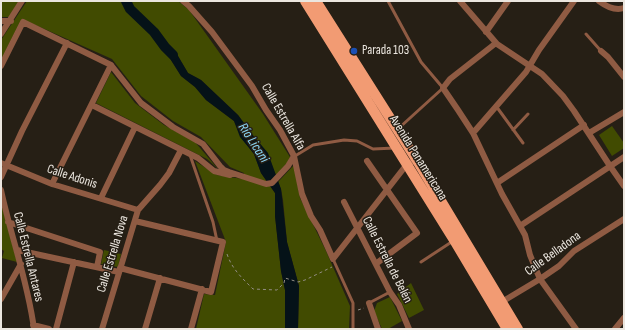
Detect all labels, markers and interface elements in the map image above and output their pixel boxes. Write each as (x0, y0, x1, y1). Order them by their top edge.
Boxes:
place label: Parada 103 (362, 43, 409, 59)
marker: Parada 103 (349, 46, 359, 56)
street label: Calle Estrella Alfa (258, 81, 308, 153)
street label: Avenida Panamericana (386, 113, 450, 203)
water label: Río Licani (234, 120, 272, 166)
street label: Calle Adonis (45, 162, 99, 192)
street label: Calle Estrella Antares (9, 211, 47, 303)
street label: Calle Estrella Nova (94, 214, 132, 294)
street label: Calle Estrella de Belén (359, 214, 415, 306)
street label: Calle Belladona (522, 228, 584, 280)

